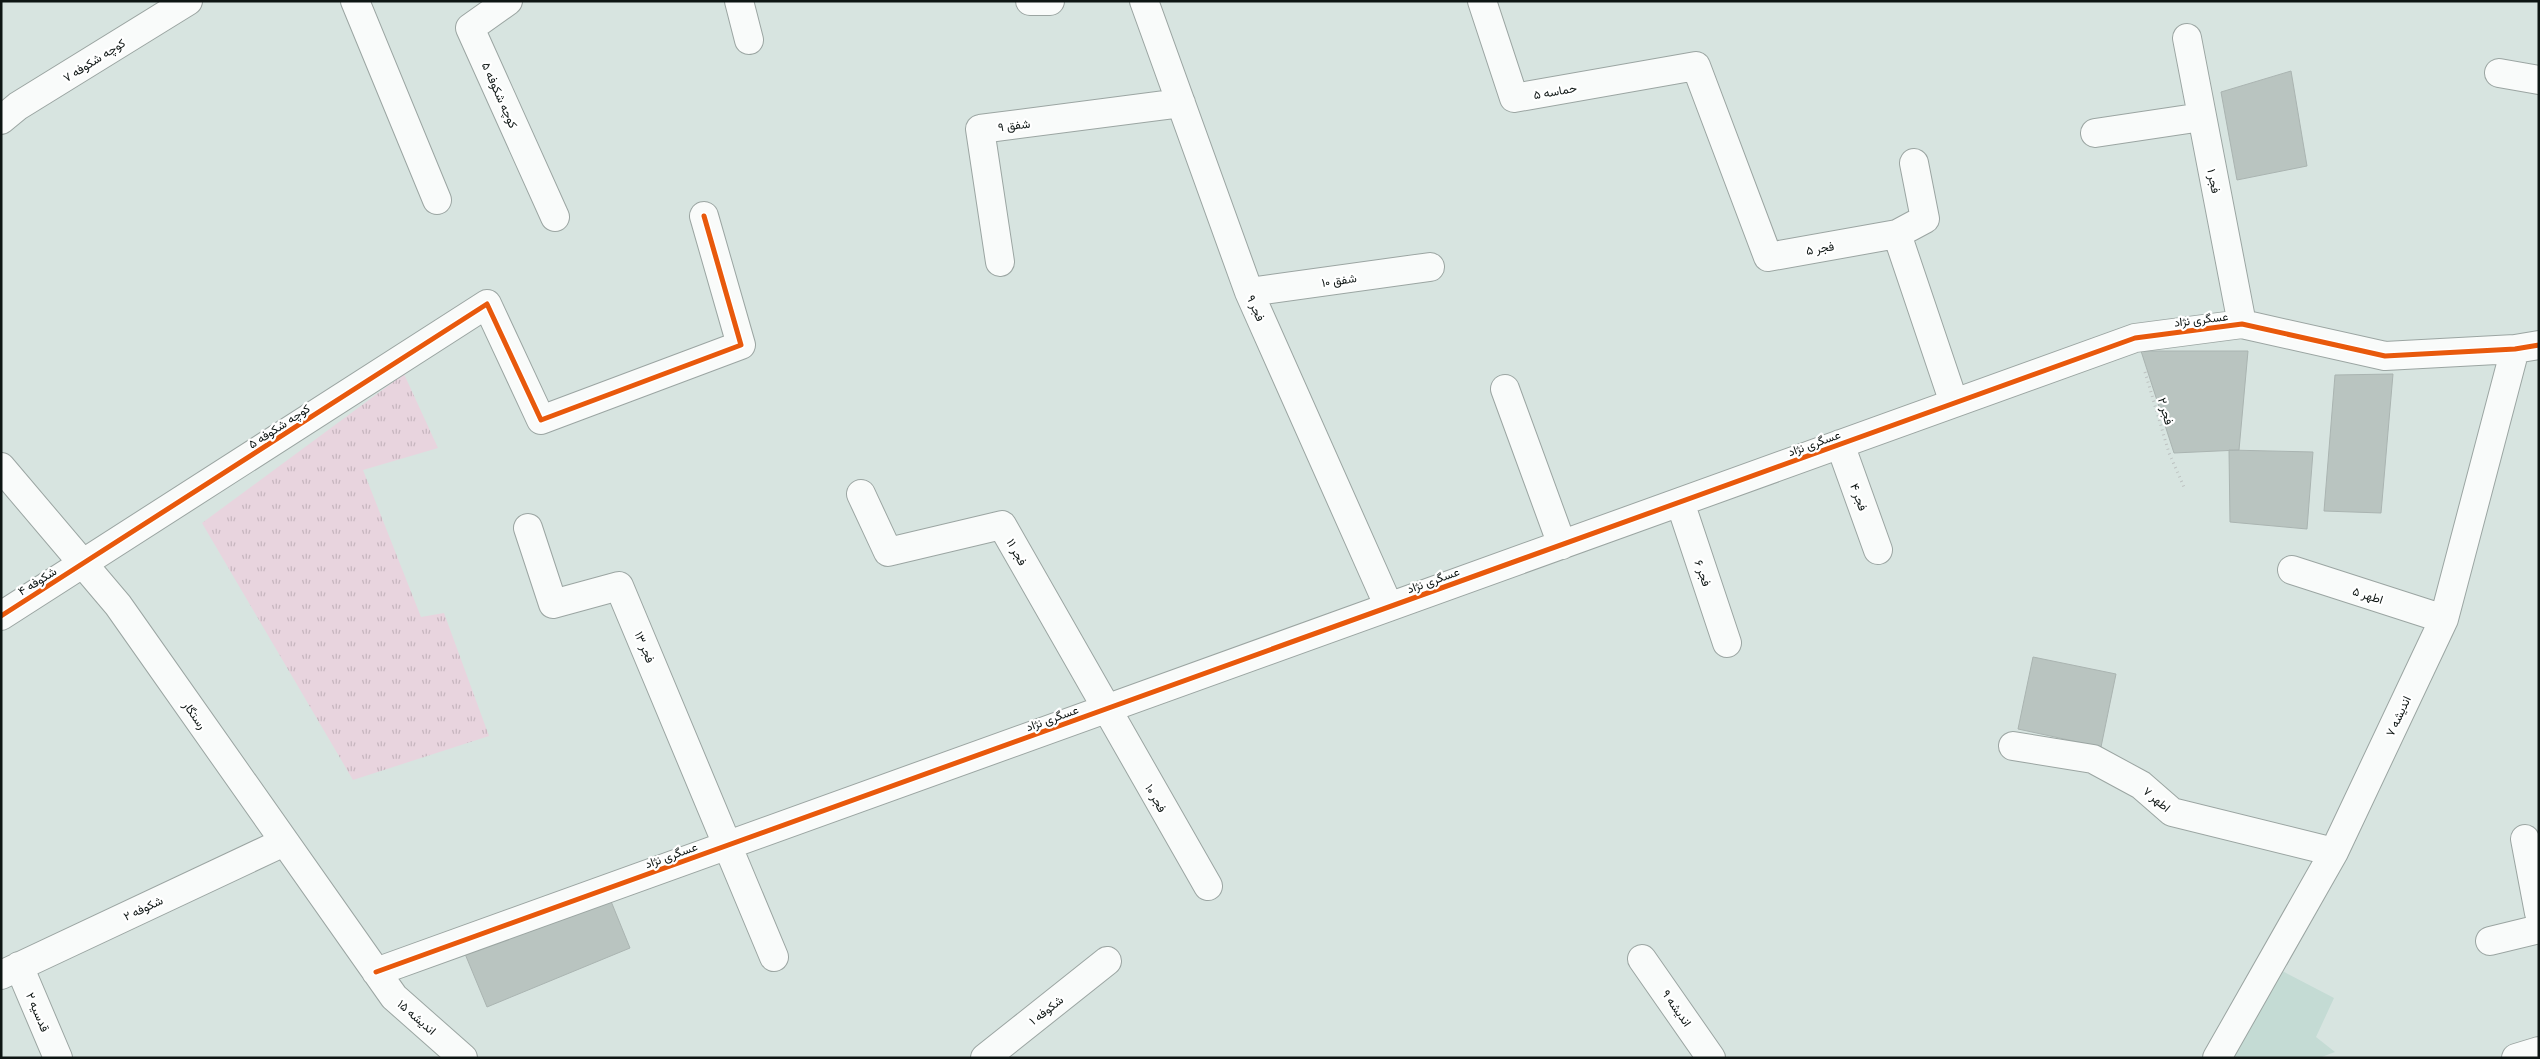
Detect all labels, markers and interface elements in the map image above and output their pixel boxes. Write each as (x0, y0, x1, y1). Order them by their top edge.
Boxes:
street label: کوچه شکوفه ۷ (60, 35, 128, 86)
street label: کوچه شکوفه ۵ (478, 60, 521, 131)
street label: حماسه ۵ (1532, 80, 1578, 102)
street label: شفق ۹ (997, 116, 1031, 135)
street label: فجر ۱ (2203, 167, 2224, 195)
street label: فجر ۵ (1805, 238, 1835, 259)
street label: شفق ۱۰ (1321, 270, 1358, 291)
street label: فجر ۹ (1243, 293, 1268, 324)
street label: عسگری نژاد (2173, 308, 2229, 331)
street label: فجر ۲ (2154, 396, 2177, 427)
street label: کوچه شکوفه ۵ (245, 400, 313, 452)
street label: عسگری نژاد (1786, 427, 1843, 460)
street label: فجر ۴ (1846, 481, 1871, 513)
street label: فجر ۱۱ (1003, 536, 1030, 568)
street label: فجر ۶ (1691, 558, 1715, 589)
street label: شکوفه ۴ (15, 563, 60, 599)
street label: عسگری نژاد (1405, 564, 1462, 597)
street label: اطهر ۵ (2350, 583, 2385, 608)
street label: فجر ۱۳ (631, 629, 658, 665)
street label: اندیشه ۷ (2382, 693, 2414, 739)
street label: رستگار (179, 697, 210, 732)
street label: عسگری نژاد (1024, 702, 1081, 735)
street label: فجر ۱۰ (1141, 781, 1170, 815)
street label: اطهر ۷ (2140, 783, 2174, 816)
street label: عسگری نژاد (643, 839, 700, 872)
street label: شکوفه ۲ (121, 892, 166, 925)
street label: اندیشه ۹ (1659, 987, 1695, 1029)
street label: قدسیه ۲ (23, 990, 53, 1034)
street label: شکوفه ۱ (1026, 992, 1067, 1029)
street label: اندیشه ۱۵ (395, 996, 439, 1038)

